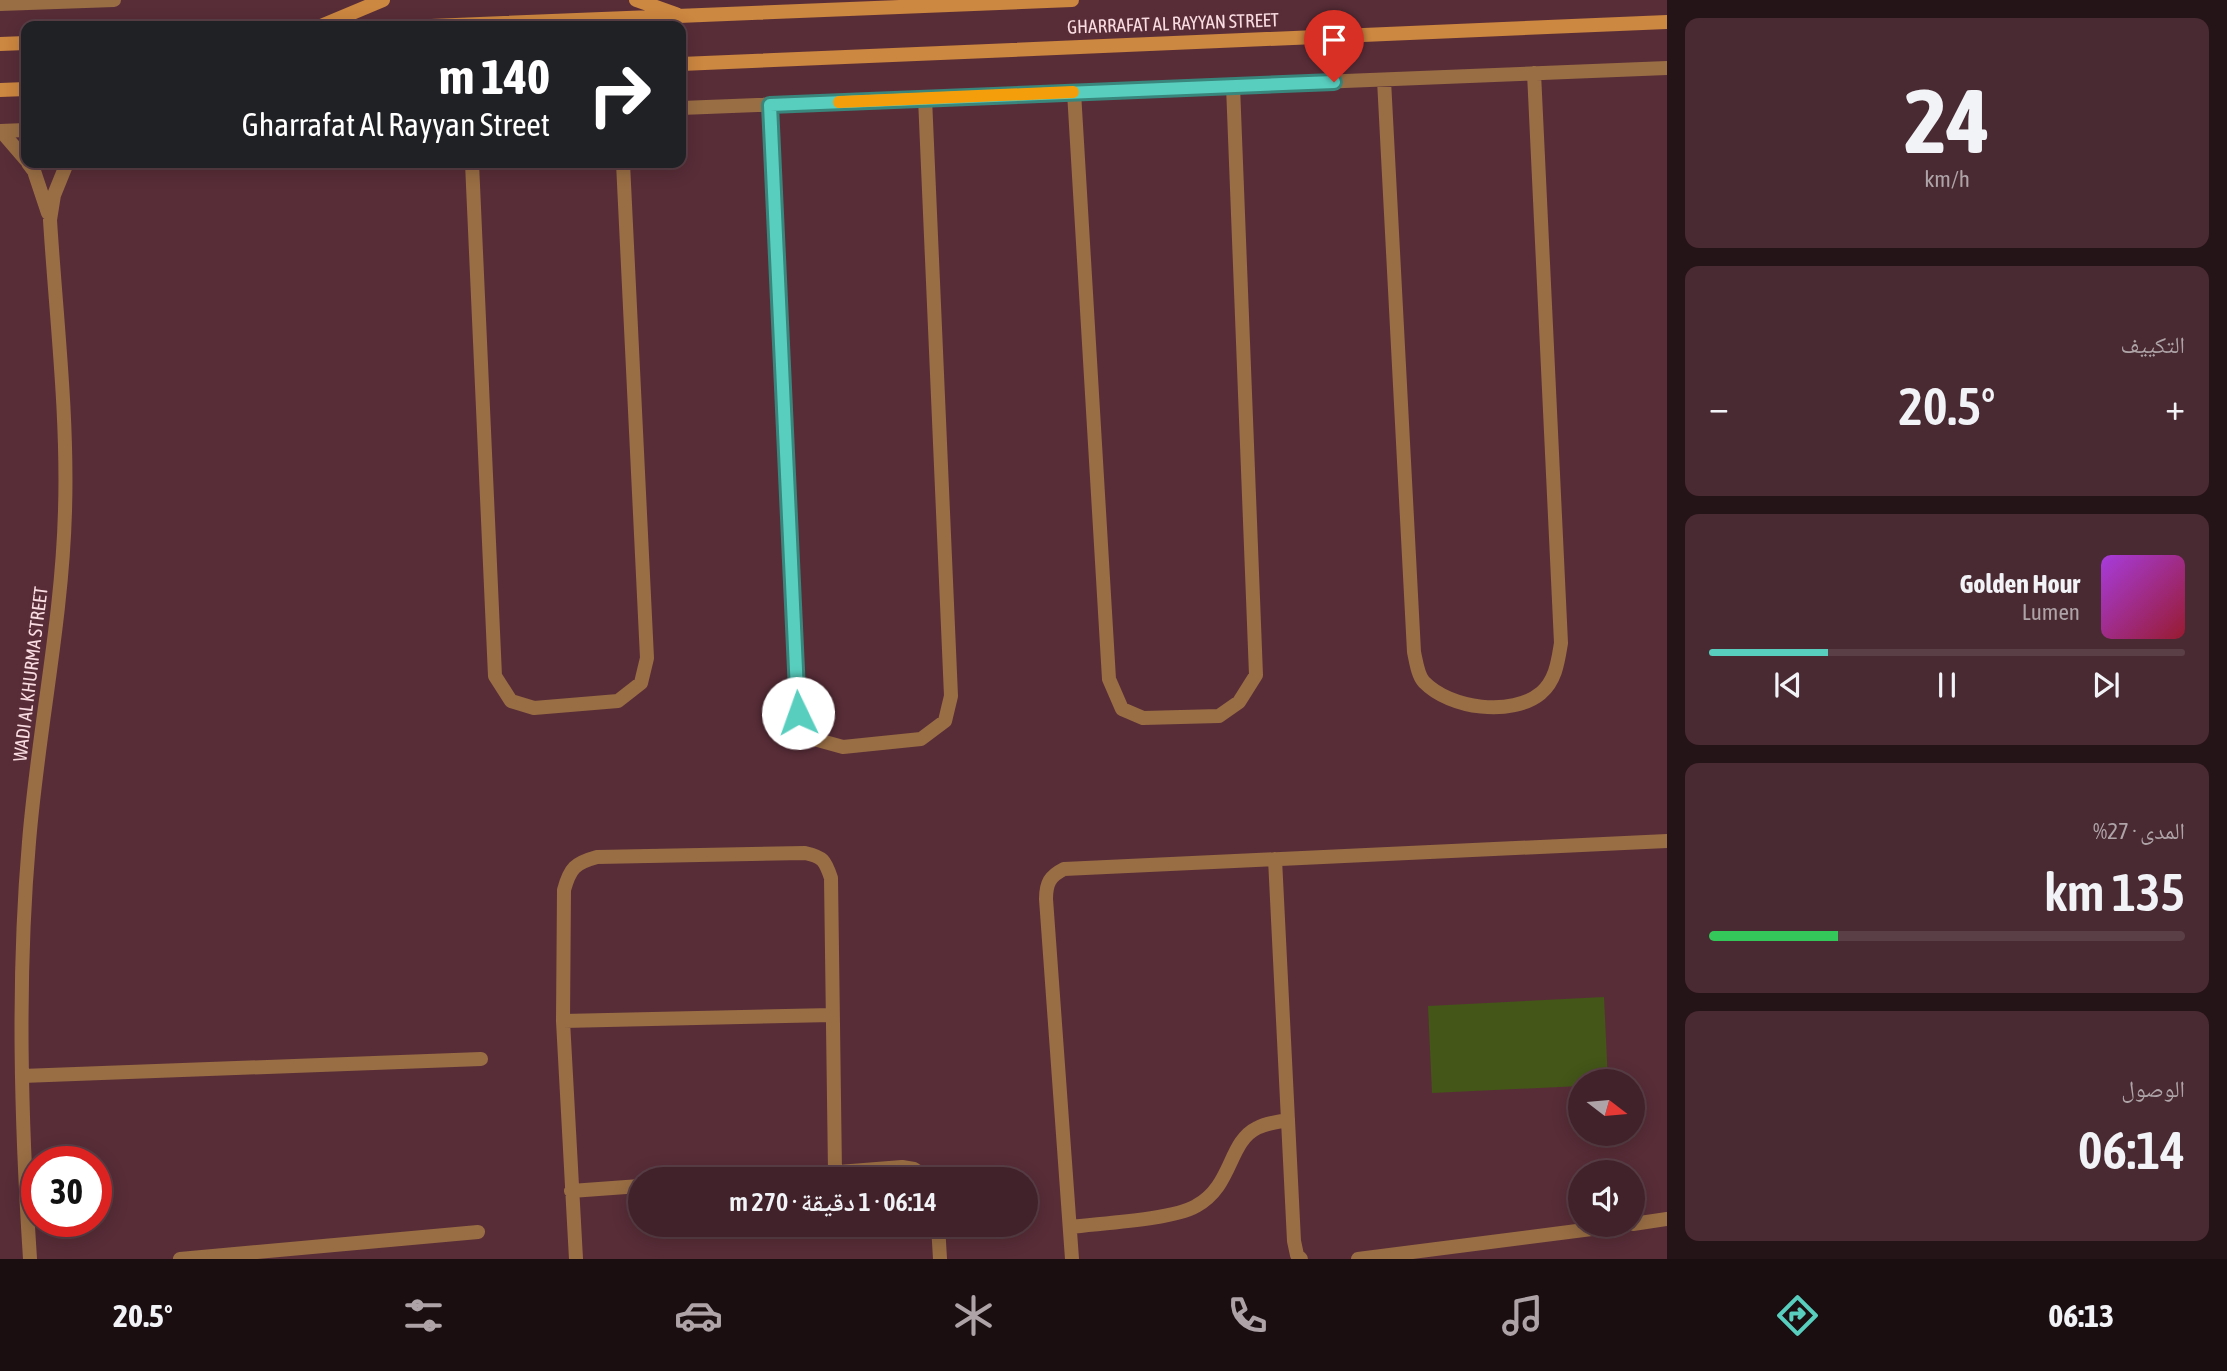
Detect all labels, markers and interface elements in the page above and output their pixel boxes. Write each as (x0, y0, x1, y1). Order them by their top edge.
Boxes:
street label: GHARRAFAT AL RAYYAN STREET (1067, 8, 1280, 38)
pin (1304, 10, 1364, 82)
icon: arrive (1315, 21, 1353, 59)
text: 140 m (439, 48, 550, 104)
icon: right (574, 49, 665, 140)
text: 24 (1904, 68, 1990, 172)
text: Gharrafat Al Rayyan Street (242, 106, 550, 143)
text: km/h (1924, 166, 1970, 192)
text: التكييف (2120, 332, 2185, 358)
text: 20.5° (1899, 376, 1995, 436)
text: − (1709, 385, 1729, 428)
text: + (2165, 385, 2185, 428)
text: Golden Hour (1960, 569, 2080, 599)
street label: WADI AL KHURMA STREET (8, 585, 52, 763)
text: Lumen (2022, 599, 2080, 625)
icon: previous (1769, 666, 1807, 704)
icon: pause (1928, 666, 1966, 704)
icon: next (2087, 666, 2125, 704)
position arrow (761, 676, 835, 750)
text: المدى · 27% (2093, 818, 2185, 844)
text: 135 km (2044, 862, 2185, 922)
north arrow (1568, 1069, 1645, 1146)
map controls (1568, 1069, 1645, 1237)
text: الوصول (2121, 1076, 2185, 1102)
text: 06:14 (2078, 1120, 2185, 1180)
speed limit sign: 30 (21, 1146, 112, 1237)
button: sound (1568, 1160, 1645, 1237)
text: 06:14 · 1 دقيقة · 270 m (729, 1187, 937, 1217)
icon: filters (399, 1291, 448, 1340)
icon: car (674, 1291, 723, 1340)
icon: climate (949, 1291, 998, 1340)
icon: phone (1223, 1291, 1272, 1340)
icon: music (1498, 1291, 1547, 1340)
icon: directions (1773, 1291, 1822, 1340)
text: 20.5° (113, 1297, 173, 1334)
text: 06:13 (2048, 1297, 2114, 1334)

